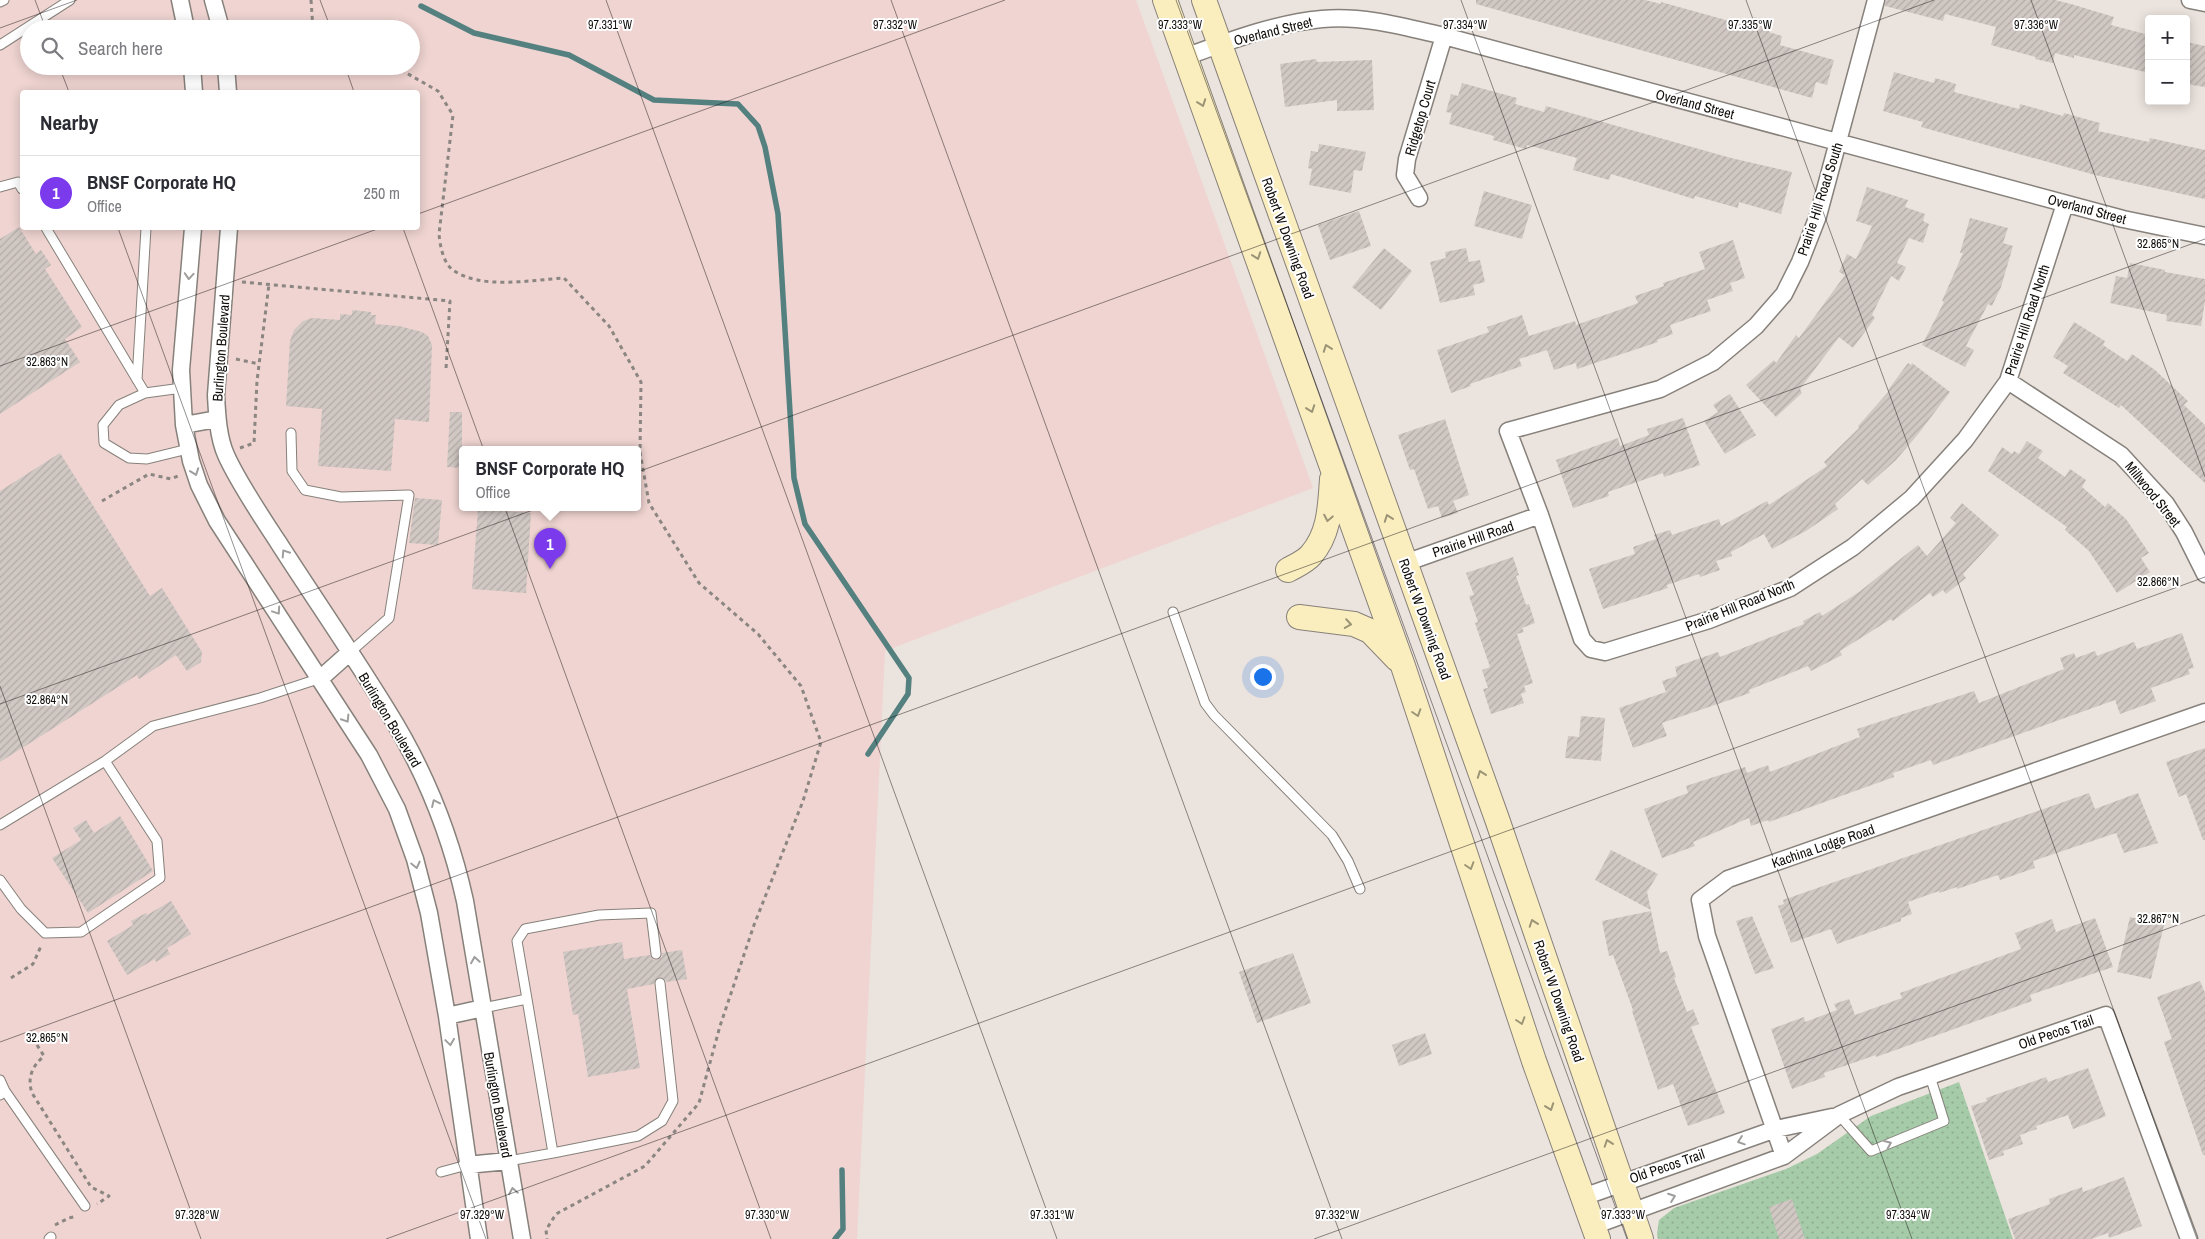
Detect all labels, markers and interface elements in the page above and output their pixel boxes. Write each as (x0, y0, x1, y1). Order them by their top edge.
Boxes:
street label: Overland Street (1232, 13, 1314, 49)
map controls (2145, 15, 2190, 105)
button: + (2145, 15, 2190, 60)
text: 97.331°W (588, 17, 633, 33)
text: 97.332°W (873, 17, 918, 33)
text: 97.333°W (1158, 17, 1203, 33)
text: 97.334°W (1443, 17, 1488, 33)
text: 97.335°W (1728, 17, 1773, 33)
text: 97.336°W (2014, 17, 2059, 33)
search box (20, 20, 420, 75)
icon: search (38, 34, 66, 62)
text: Search here (78, 35, 163, 61)
button: − (2145, 60, 2190, 105)
street label: Ridgetop Court (1401, 78, 1439, 158)
street label: Overland Street (1654, 85, 1736, 123)
one-way arrow (1196, 98, 1206, 107)
text: Nearby (40, 108, 98, 137)
street label: Prairie Hill Road South (1793, 140, 1847, 258)
text: BNSF Corporate HQ (87, 169, 236, 195)
street label: Robert W Downing Road (1258, 175, 1318, 301)
text: 1 (52, 182, 60, 204)
text: 250 m (364, 182, 400, 204)
street label: Overland Street (2046, 190, 2128, 228)
text: Office (87, 195, 122, 217)
text: 32.865°N (2137, 236, 2179, 252)
one-way arrow (1251, 251, 1261, 260)
street label: Prairie Hill Road North (2000, 262, 2054, 378)
one-way arrow (183, 272, 194, 280)
street label: Burlington Boulevard (208, 294, 234, 402)
one-way arrow (1323, 344, 1333, 353)
text: 32.863°N (26, 354, 68, 370)
one-way arrow (1305, 404, 1315, 413)
popup (459, 446, 641, 511)
text: BNSF Corporate HQ (476, 455, 624, 481)
street label: Millwood Street (2121, 458, 2185, 530)
one-way arrow (189, 467, 199, 476)
text: Office (476, 481, 510, 503)
one-way arrow (1324, 513, 1334, 522)
one-way arrow (1384, 514, 1394, 522)
street label: Prairie Hill Road (1430, 517, 1516, 561)
pin: 1 (534, 528, 566, 569)
one-way arrow (282, 550, 291, 559)
street label: Robert W Downing Road (1395, 556, 1455, 682)
text: 32.866°N (2137, 574, 2179, 590)
street label: Prairie Hill Road North (1683, 575, 1797, 635)
one-way arrow (271, 605, 280, 615)
one-way arrow (1343, 618, 1352, 628)
your location (1250, 664, 1276, 690)
street label: Burlington Boulevard (355, 669, 425, 771)
text: 32.864°N (26, 692, 68, 708)
one-way arrow (1411, 708, 1421, 716)
one-way arrow (340, 714, 350, 723)
one-way arrow (1477, 770, 1487, 778)
one-way arrow (431, 799, 442, 808)
street label: Kachina Lodge Road (1769, 820, 1877, 872)
one-way arrow (410, 861, 421, 870)
one-way arrow (1464, 862, 1474, 870)
text: 32.867°N (2137, 911, 2179, 927)
one-way arrow (1529, 920, 1539, 928)
street label: Robert W Downing Road (1530, 938, 1588, 1064)
one-way arrow (470, 955, 480, 964)
street label: Old Pecos Trail (2016, 1011, 2096, 1053)
one-way arrow (1515, 1016, 1525, 1024)
text: 32.865°N (26, 1030, 68, 1046)
one-way arrow (444, 1038, 455, 1046)
street label: Burlington Boulevard (480, 1051, 516, 1159)
one-way arrow (1544, 1102, 1554, 1110)
one-way arrow (1738, 1135, 1746, 1145)
one-way arrow (1604, 1140, 1614, 1148)
one-way arrow (1883, 1140, 1892, 1151)
street label: Old Pecos Trail (1627, 1145, 1707, 1187)
one-way arrow (509, 1187, 519, 1195)
one-way arrow (1667, 1193, 1676, 1203)
text: 97.328°W (175, 1207, 220, 1223)
text: 97.329°W (460, 1207, 505, 1223)
text: 97.330°W (745, 1207, 790, 1223)
text: 97.331°W (1030, 1207, 1075, 1223)
text: 97.332°W (1315, 1207, 1360, 1223)
text: 97.333°W (1601, 1207, 1646, 1223)
text: 97.334°W (1886, 1207, 1931, 1223)

